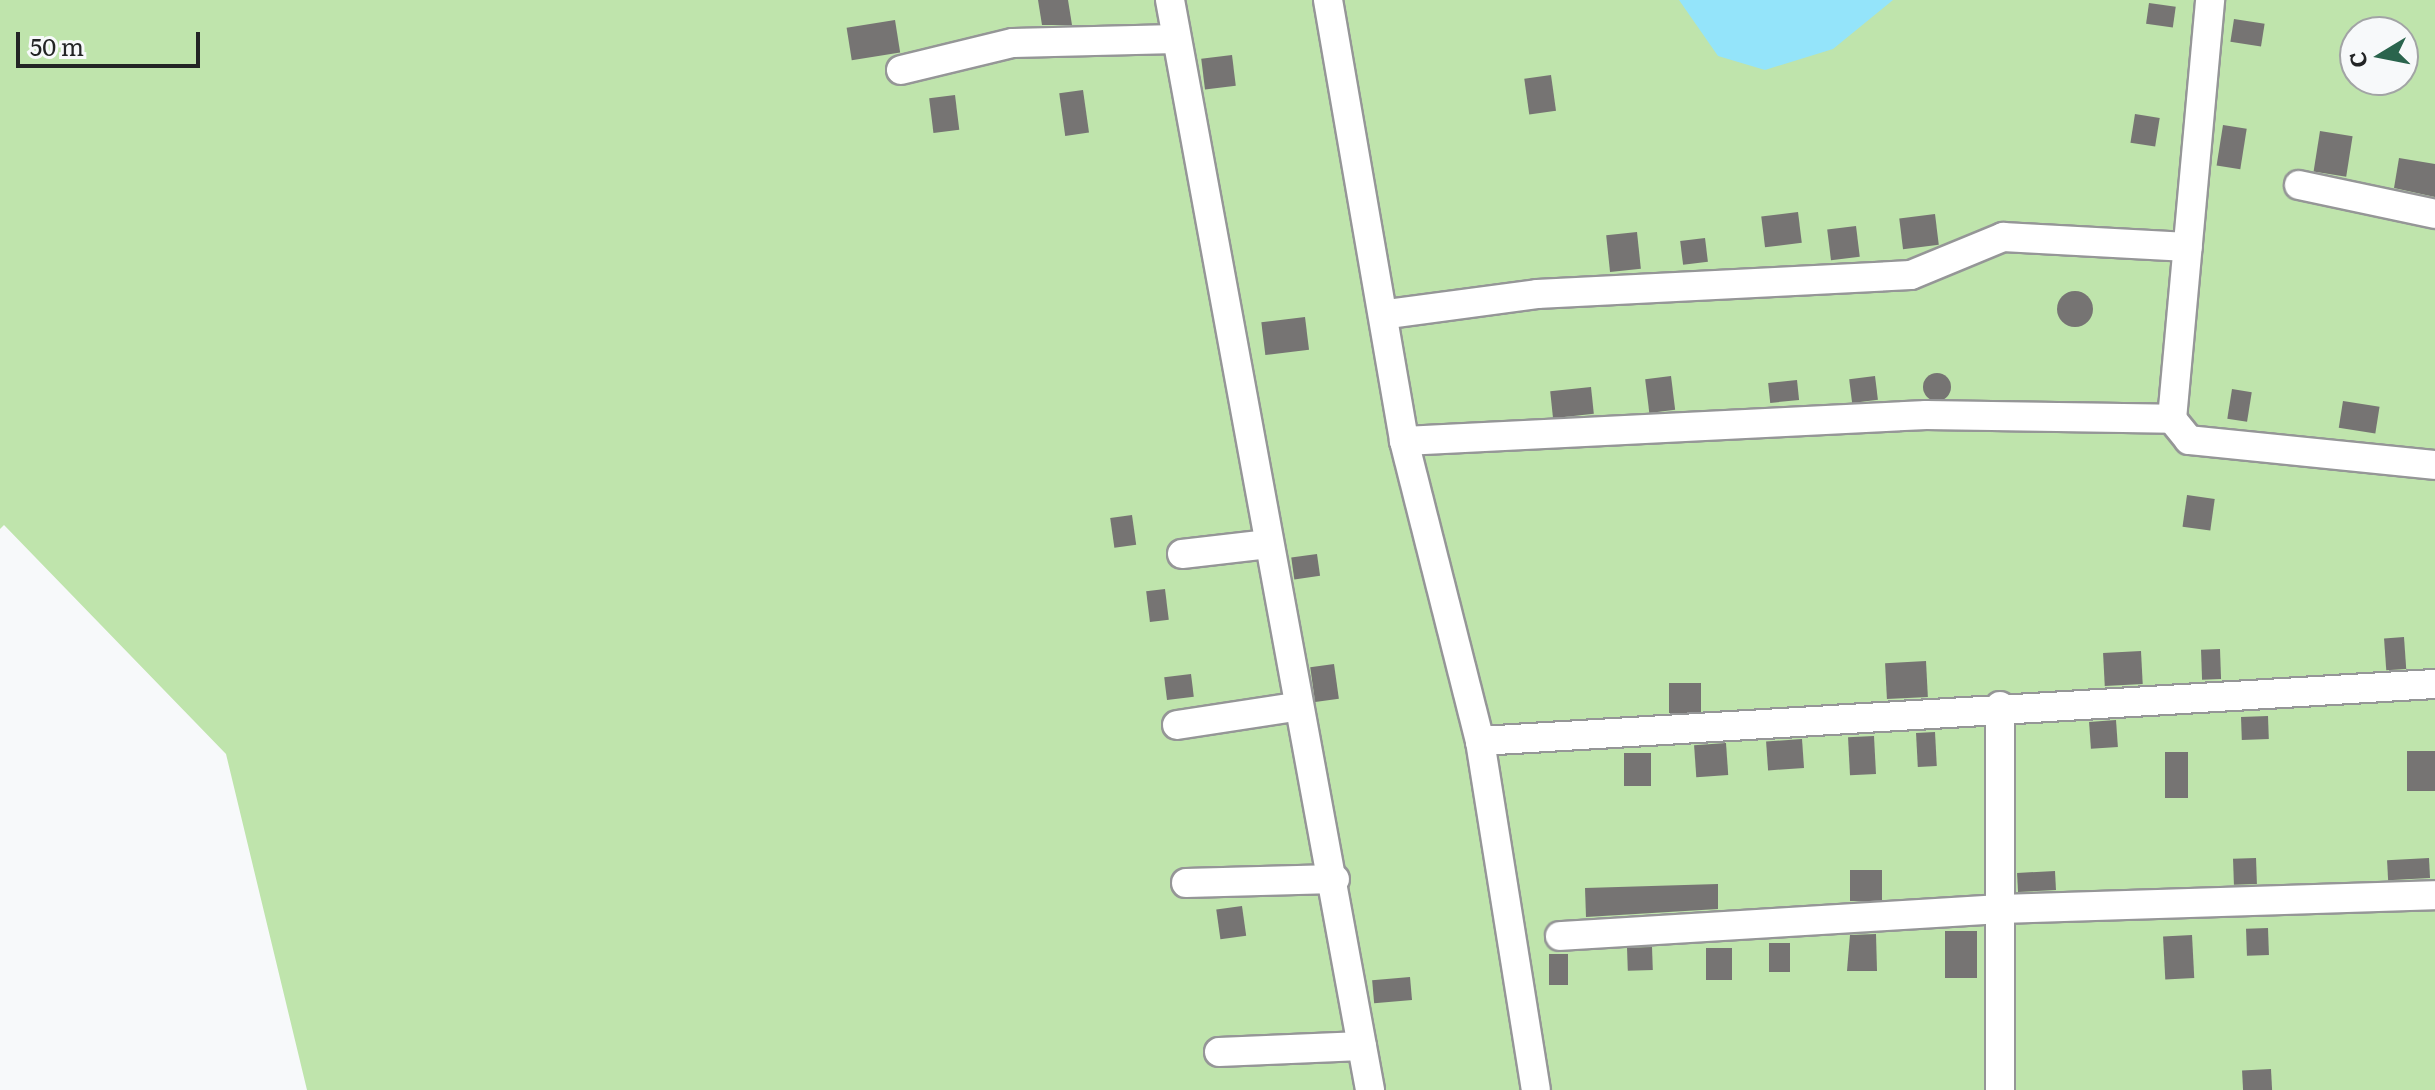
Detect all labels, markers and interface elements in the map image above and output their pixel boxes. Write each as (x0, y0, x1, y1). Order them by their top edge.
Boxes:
scale bar (20, 16, 204, 66)
north arrow (2339, 16, 2419, 96)
text: 50 m (30, 28, 84, 63)
text: С (2339, 49, 2374, 70)

